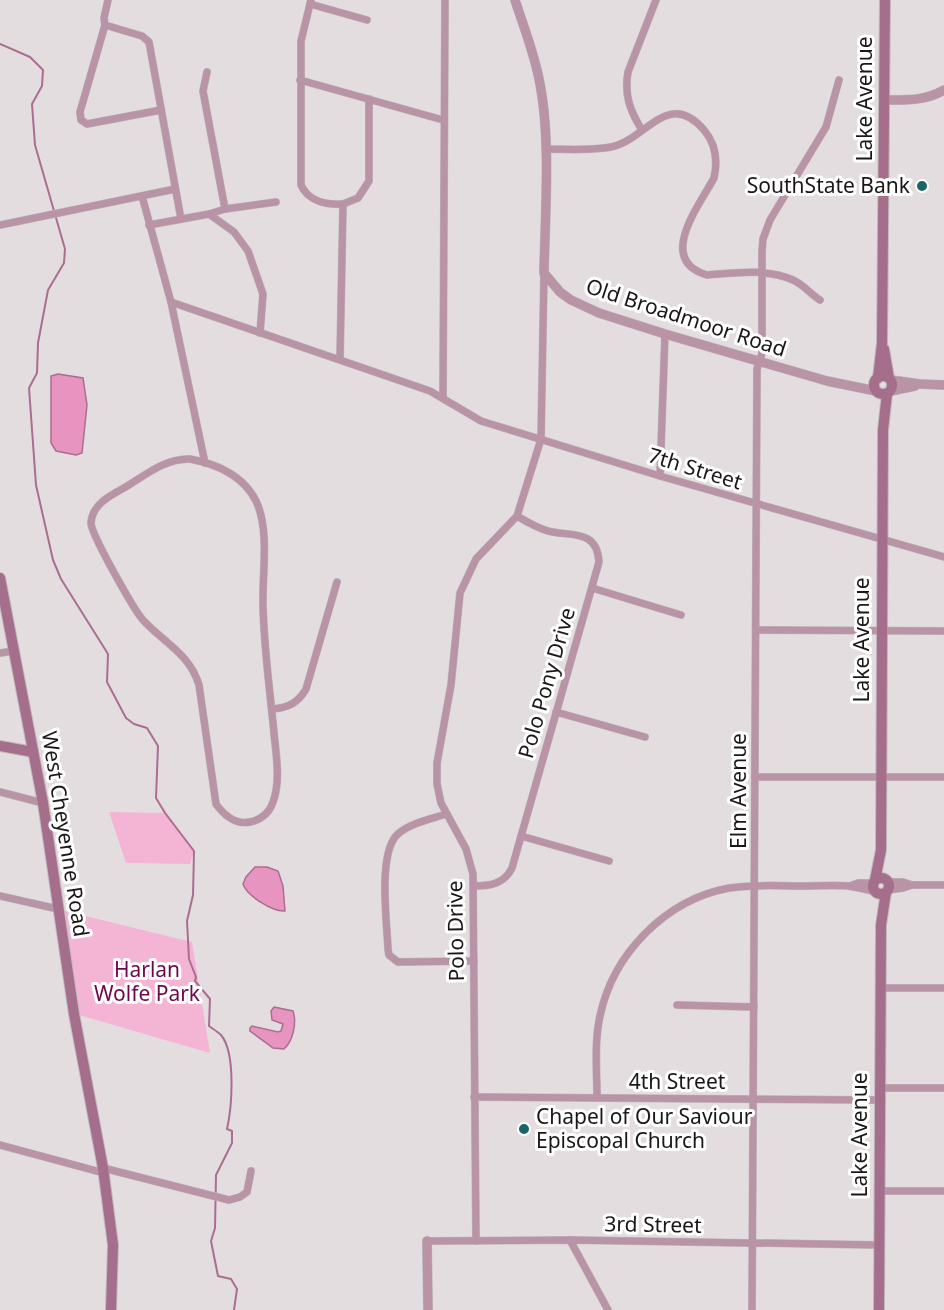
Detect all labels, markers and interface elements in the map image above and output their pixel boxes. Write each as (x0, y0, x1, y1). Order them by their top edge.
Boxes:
street label: Lake Avenue (850, 36, 878, 162)
place label: SouthState Bank (747, 171, 911, 199)
marker: SouthState Bank (915, 179, 929, 193)
street label: Old Broadmoor Road (583, 271, 790, 363)
street label: 7th Street (645, 441, 746, 496)
street label: Lake Avenue (847, 577, 875, 703)
street label: Polo Pony Drive (511, 604, 581, 761)
street label: West Cheyenne Road (36, 729, 96, 939)
street label: Elm Avenue (724, 733, 752, 849)
street label: Polo Drive (440, 880, 470, 982)
park label: Harlan Wolfe Park (94, 955, 201, 1007)
street label: 4th Street (629, 1067, 726, 1095)
street label: Lake Avenue (845, 1072, 873, 1198)
place label: Chapel of Our Saviour Episcopal Church (536, 1102, 753, 1154)
marker: Chapel of Our Saviour Episcopal Church (517, 1122, 531, 1136)
street label: 3rd Street (604, 1209, 702, 1239)

